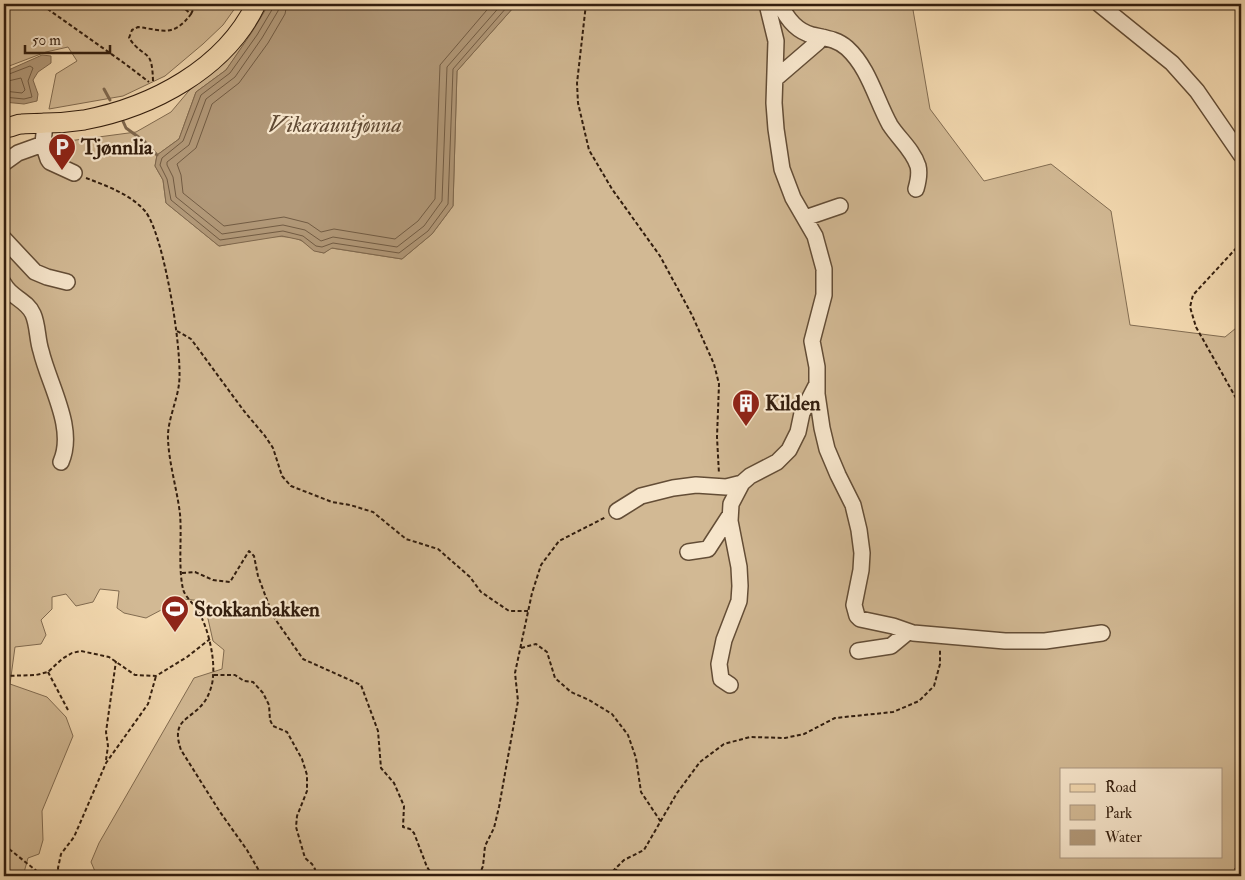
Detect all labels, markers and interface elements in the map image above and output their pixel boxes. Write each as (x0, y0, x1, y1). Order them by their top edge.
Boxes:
scale bar (25, 22, 110, 54)
text: 50 m (32, 31, 61, 50)
water label: Vikarauntjønna (268, 111, 402, 139)
parking icon: Tjønnlia (47, 132, 77, 171)
place label: Tjønnlia (80, 134, 154, 161)
building icon: Kilden (731, 388, 761, 427)
place label: Kilden (765, 390, 821, 417)
sports icon: Stokkanbakken (160, 594, 190, 633)
place label: Stokkanbakken (194, 596, 320, 623)
legend (1060, 768, 1222, 858)
text: Road (1105, 778, 1137, 797)
text: Park (1105, 804, 1132, 823)
text: Water (1104, 828, 1142, 847)

